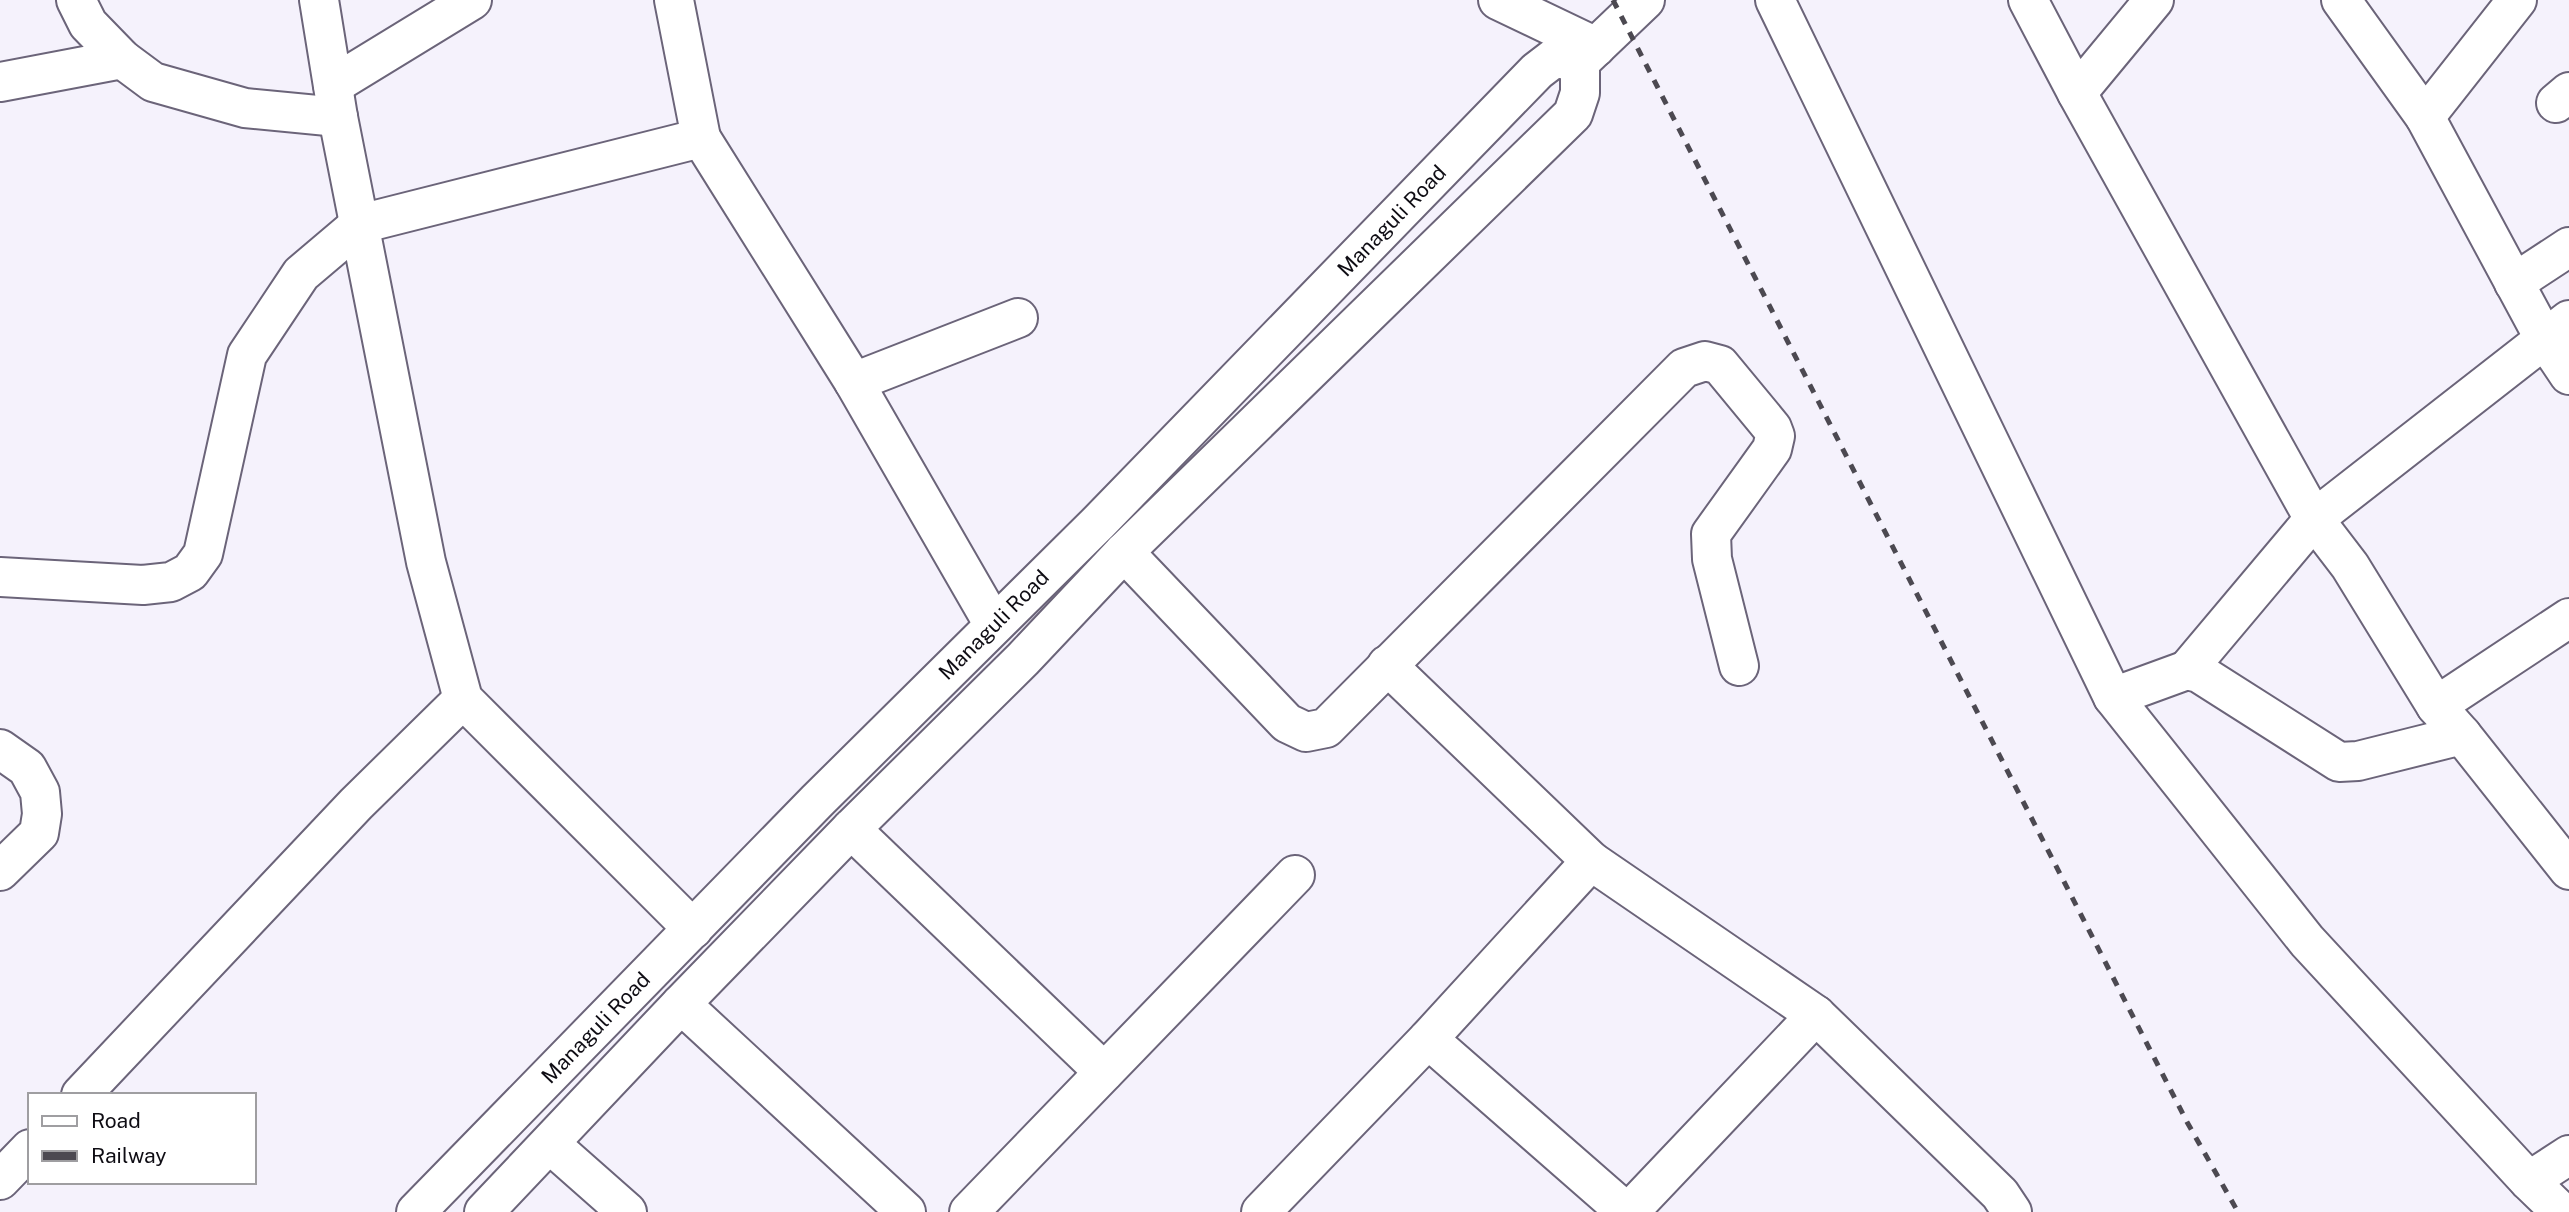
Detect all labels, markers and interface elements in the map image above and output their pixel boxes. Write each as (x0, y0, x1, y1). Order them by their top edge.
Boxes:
street label: Managuli Road (1332, 160, 1451, 282)
street label: Managuli Road (933, 564, 1054, 685)
street label: Managuli Road (536, 967, 655, 1089)
legend (28, 1093, 256, 1184)
text: Road (91, 1108, 141, 1133)
text: Railway (91, 1143, 167, 1168)

